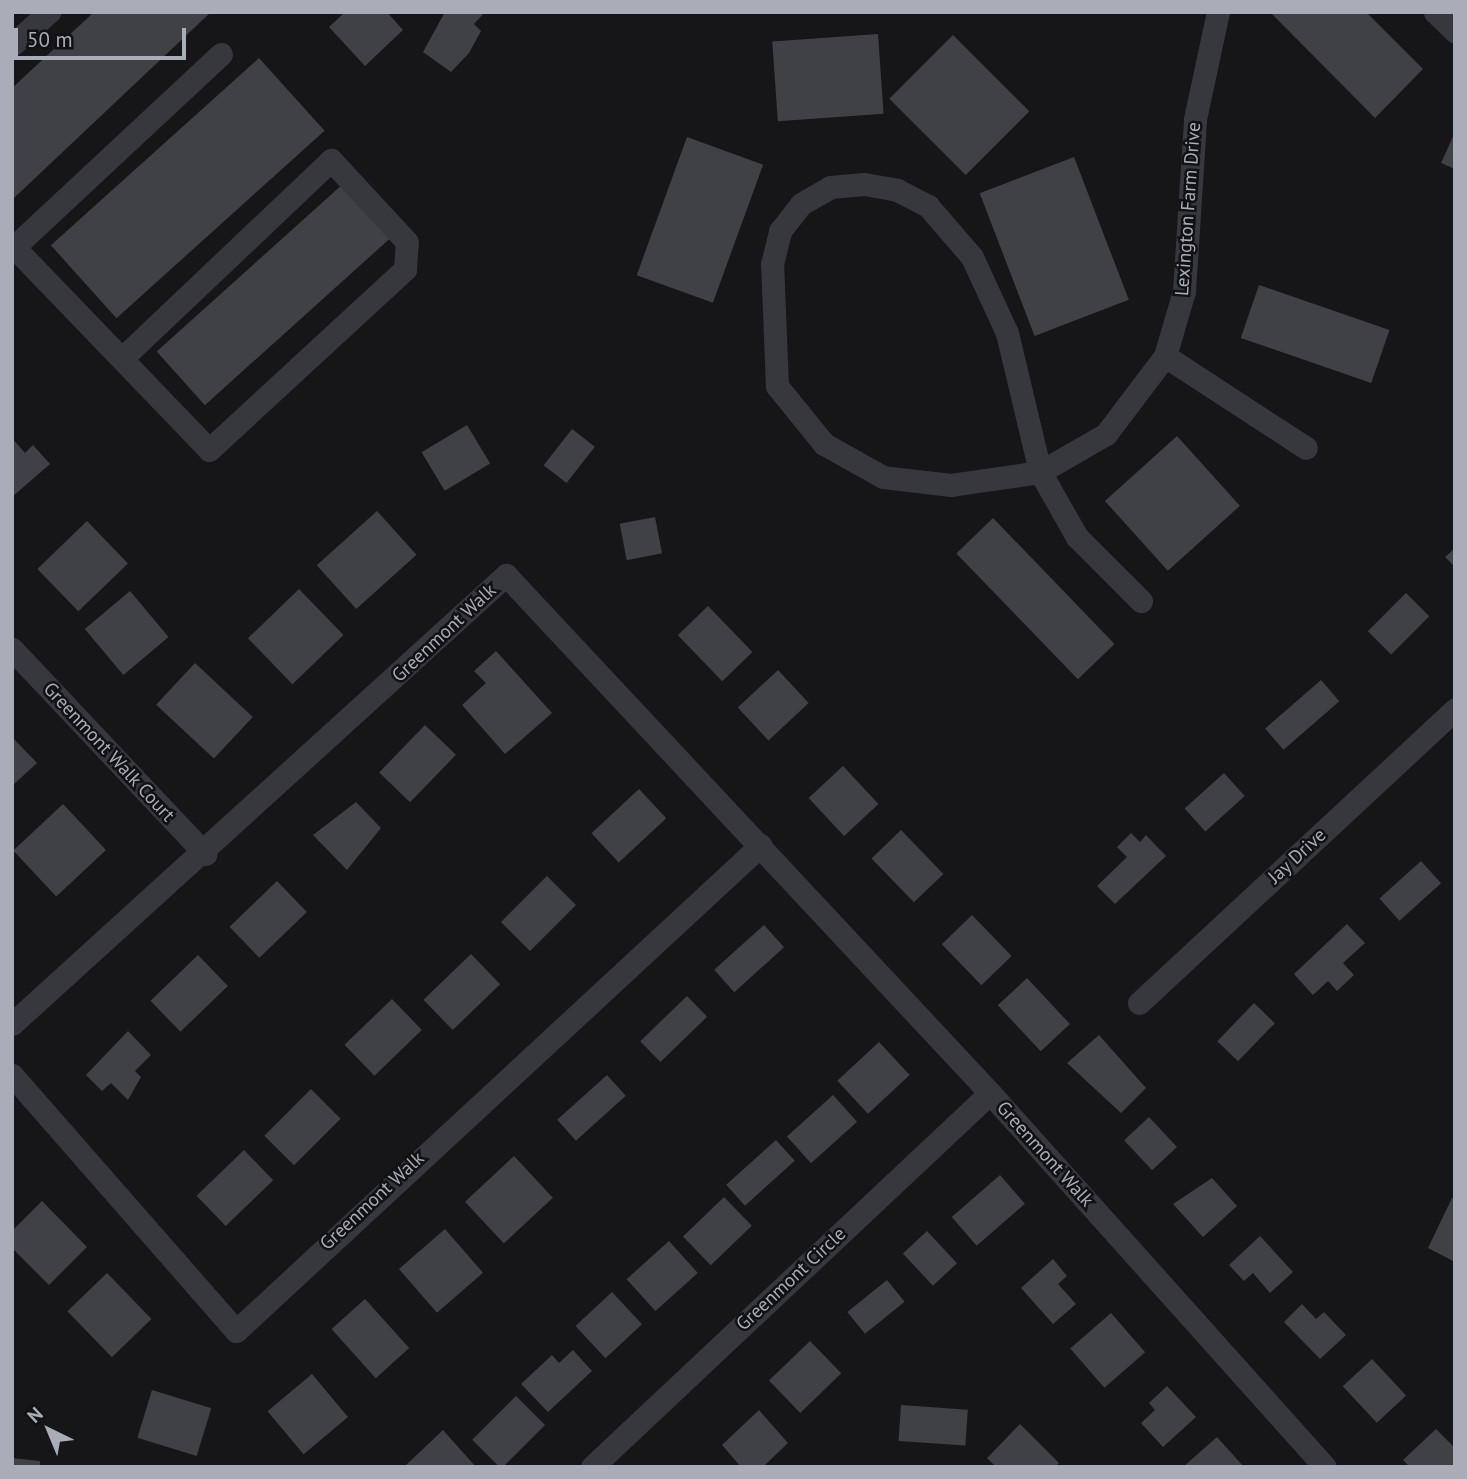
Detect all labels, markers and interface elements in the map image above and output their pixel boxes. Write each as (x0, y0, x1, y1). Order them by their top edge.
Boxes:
scale bar (18, 14, 189, 58)
text: 50 m (27, 26, 73, 53)
street label: Lexington Farm Drive (1171, 121, 1205, 297)
street label: Greenmont Walk (387, 579, 501, 687)
street label: Greenmont Walk Court (38, 677, 180, 827)
street label: Jay Drive (1263, 823, 1331, 889)
street label: Greenmont Walk (992, 1097, 1098, 1211)
street label: Greenmont Walk (315, 1147, 429, 1255)
street label: Greenmont Circle (732, 1222, 850, 1336)
north arrow (14, 1395, 84, 1465)
text: N (22, 1402, 47, 1428)

